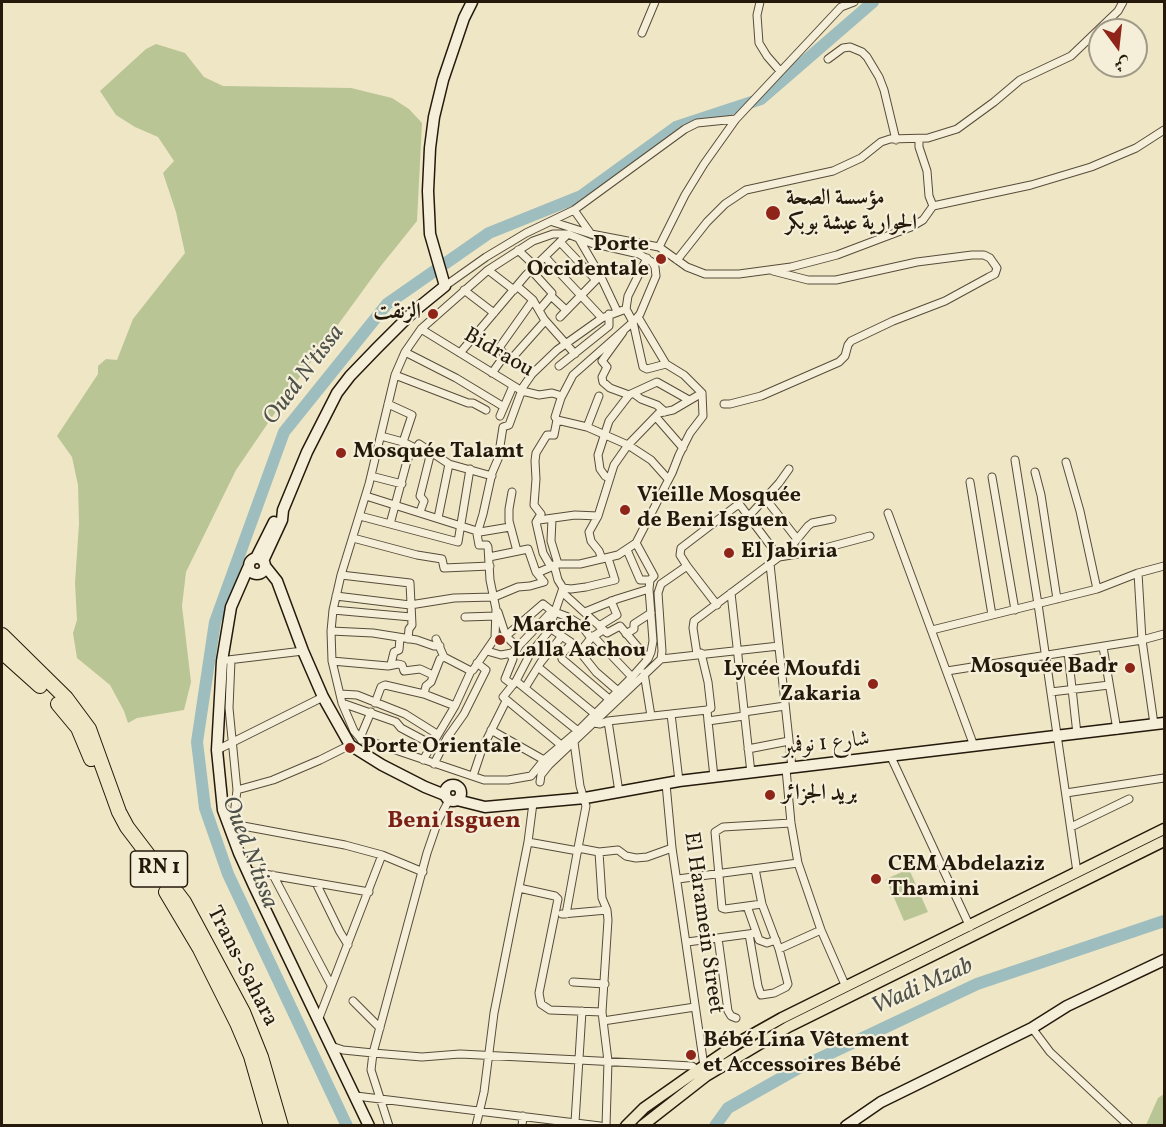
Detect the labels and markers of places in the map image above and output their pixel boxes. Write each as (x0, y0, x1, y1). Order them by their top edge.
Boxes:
place label: مؤسسة الصحة الجوارية عيشة بوبكر (786, 187, 917, 238)
marker: مؤسسة الصحة الجوارية عيشة بوبكر (764, 204, 782, 222)
place label: Porte Occidentale (527, 233, 649, 284)
marker: Porte Occidentale (654, 252, 668, 266)
place label: الزنقت (373, 301, 421, 327)
marker: الزنقت (426, 307, 440, 321)
place label: Mosquée Talamt (353, 440, 524, 466)
marker: Mosquée Talamt (334, 446, 348, 460)
place label: Vieille Mosquée de Beni Isguen (637, 484, 801, 536)
marker: Vieille Mosquée de Beni Isguen (618, 503, 632, 517)
place label: El Jabiria (741, 540, 838, 566)
marker: El Jabiria (722, 546, 736, 560)
place label: Marché Lalla Aachou (512, 614, 646, 666)
marker: Marché Lalla Aachou (493, 633, 507, 647)
place label: Mosquée Badr (970, 655, 1118, 681)
place label: Lycée Moufdi Zakaria (723, 658, 861, 710)
marker: Mosquée Badr (1123, 661, 1137, 675)
marker: Lycée Moufdi Zakaria (866, 677, 880, 691)
place label: Porte Orientale (362, 735, 521, 761)
marker: Porte Orientale (343, 741, 357, 755)
place label: بريد الجزائر (782, 782, 857, 808)
marker: بريد الجزائر (763, 788, 777, 802)
place label: CEM Abdelaziz Thamini (888, 853, 1045, 904)
marker: CEM Abdelaziz Thamini (869, 872, 883, 886)
place label: Bébé Lina Vêtement et Accessoires Bébé (703, 1029, 909, 1080)
marker: Bébé Lina Vêtement et Accessoires Bébé (684, 1048, 698, 1062)

